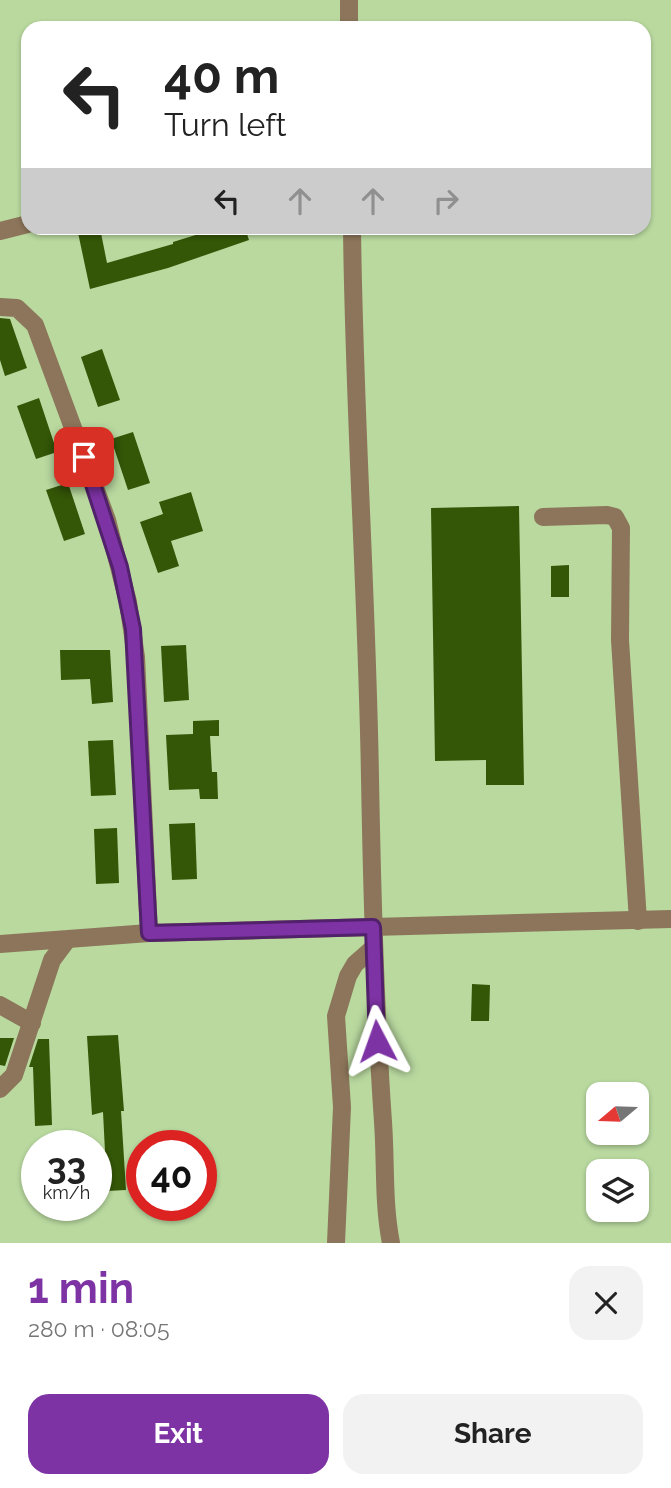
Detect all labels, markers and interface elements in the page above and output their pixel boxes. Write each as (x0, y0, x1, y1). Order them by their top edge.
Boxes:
text: 40 m (164, 47, 279, 104)
icon: left (49, 49, 140, 140)
text: Turn left (164, 106, 286, 143)
icon: left (208, 182, 246, 220)
icon: ahead (281, 182, 319, 220)
icon: ahead (354, 182, 392, 220)
icon: right (427, 182, 465, 220)
pin (54, 427, 114, 487)
icon: arrive (65, 438, 103, 476)
position arrow (340, 1004, 414, 1078)
north arrow (586, 1082, 649, 1144)
map controls (586, 1082, 649, 1222)
speed limit sign: 40 (126, 1130, 217, 1221)
text: 33 (47, 1146, 86, 1187)
button: layers (586, 1159, 649, 1222)
text: km/h (43, 1182, 90, 1203)
text: 1 min (28, 1264, 134, 1313)
button: close (569, 1266, 643, 1340)
text: 280 m · 08:05 (28, 1315, 169, 1342)
button: Exit (28, 1394, 329, 1474)
button: Share (343, 1394, 643, 1474)

